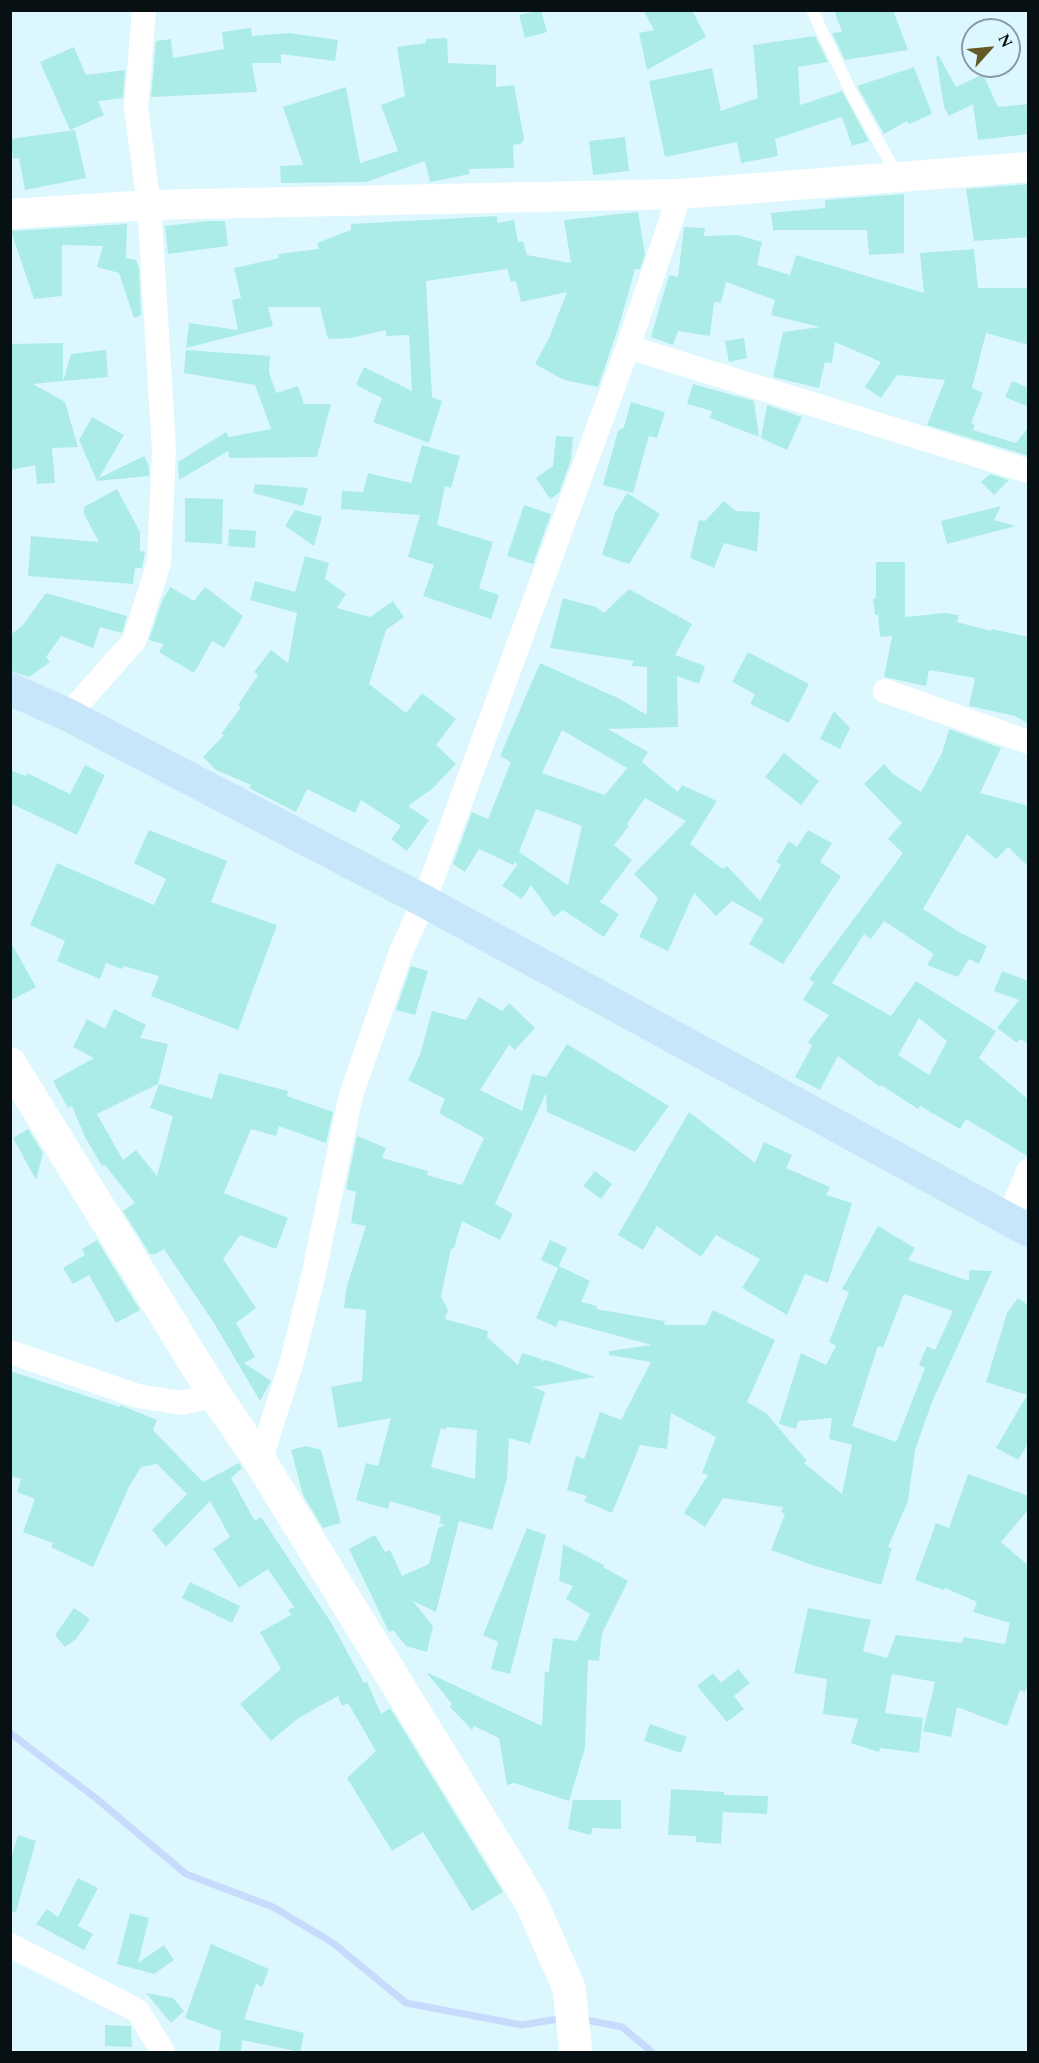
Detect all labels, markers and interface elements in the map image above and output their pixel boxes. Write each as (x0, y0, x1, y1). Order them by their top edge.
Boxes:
north arrow (961, 18, 1021, 78)
text: N (992, 29, 1019, 52)

